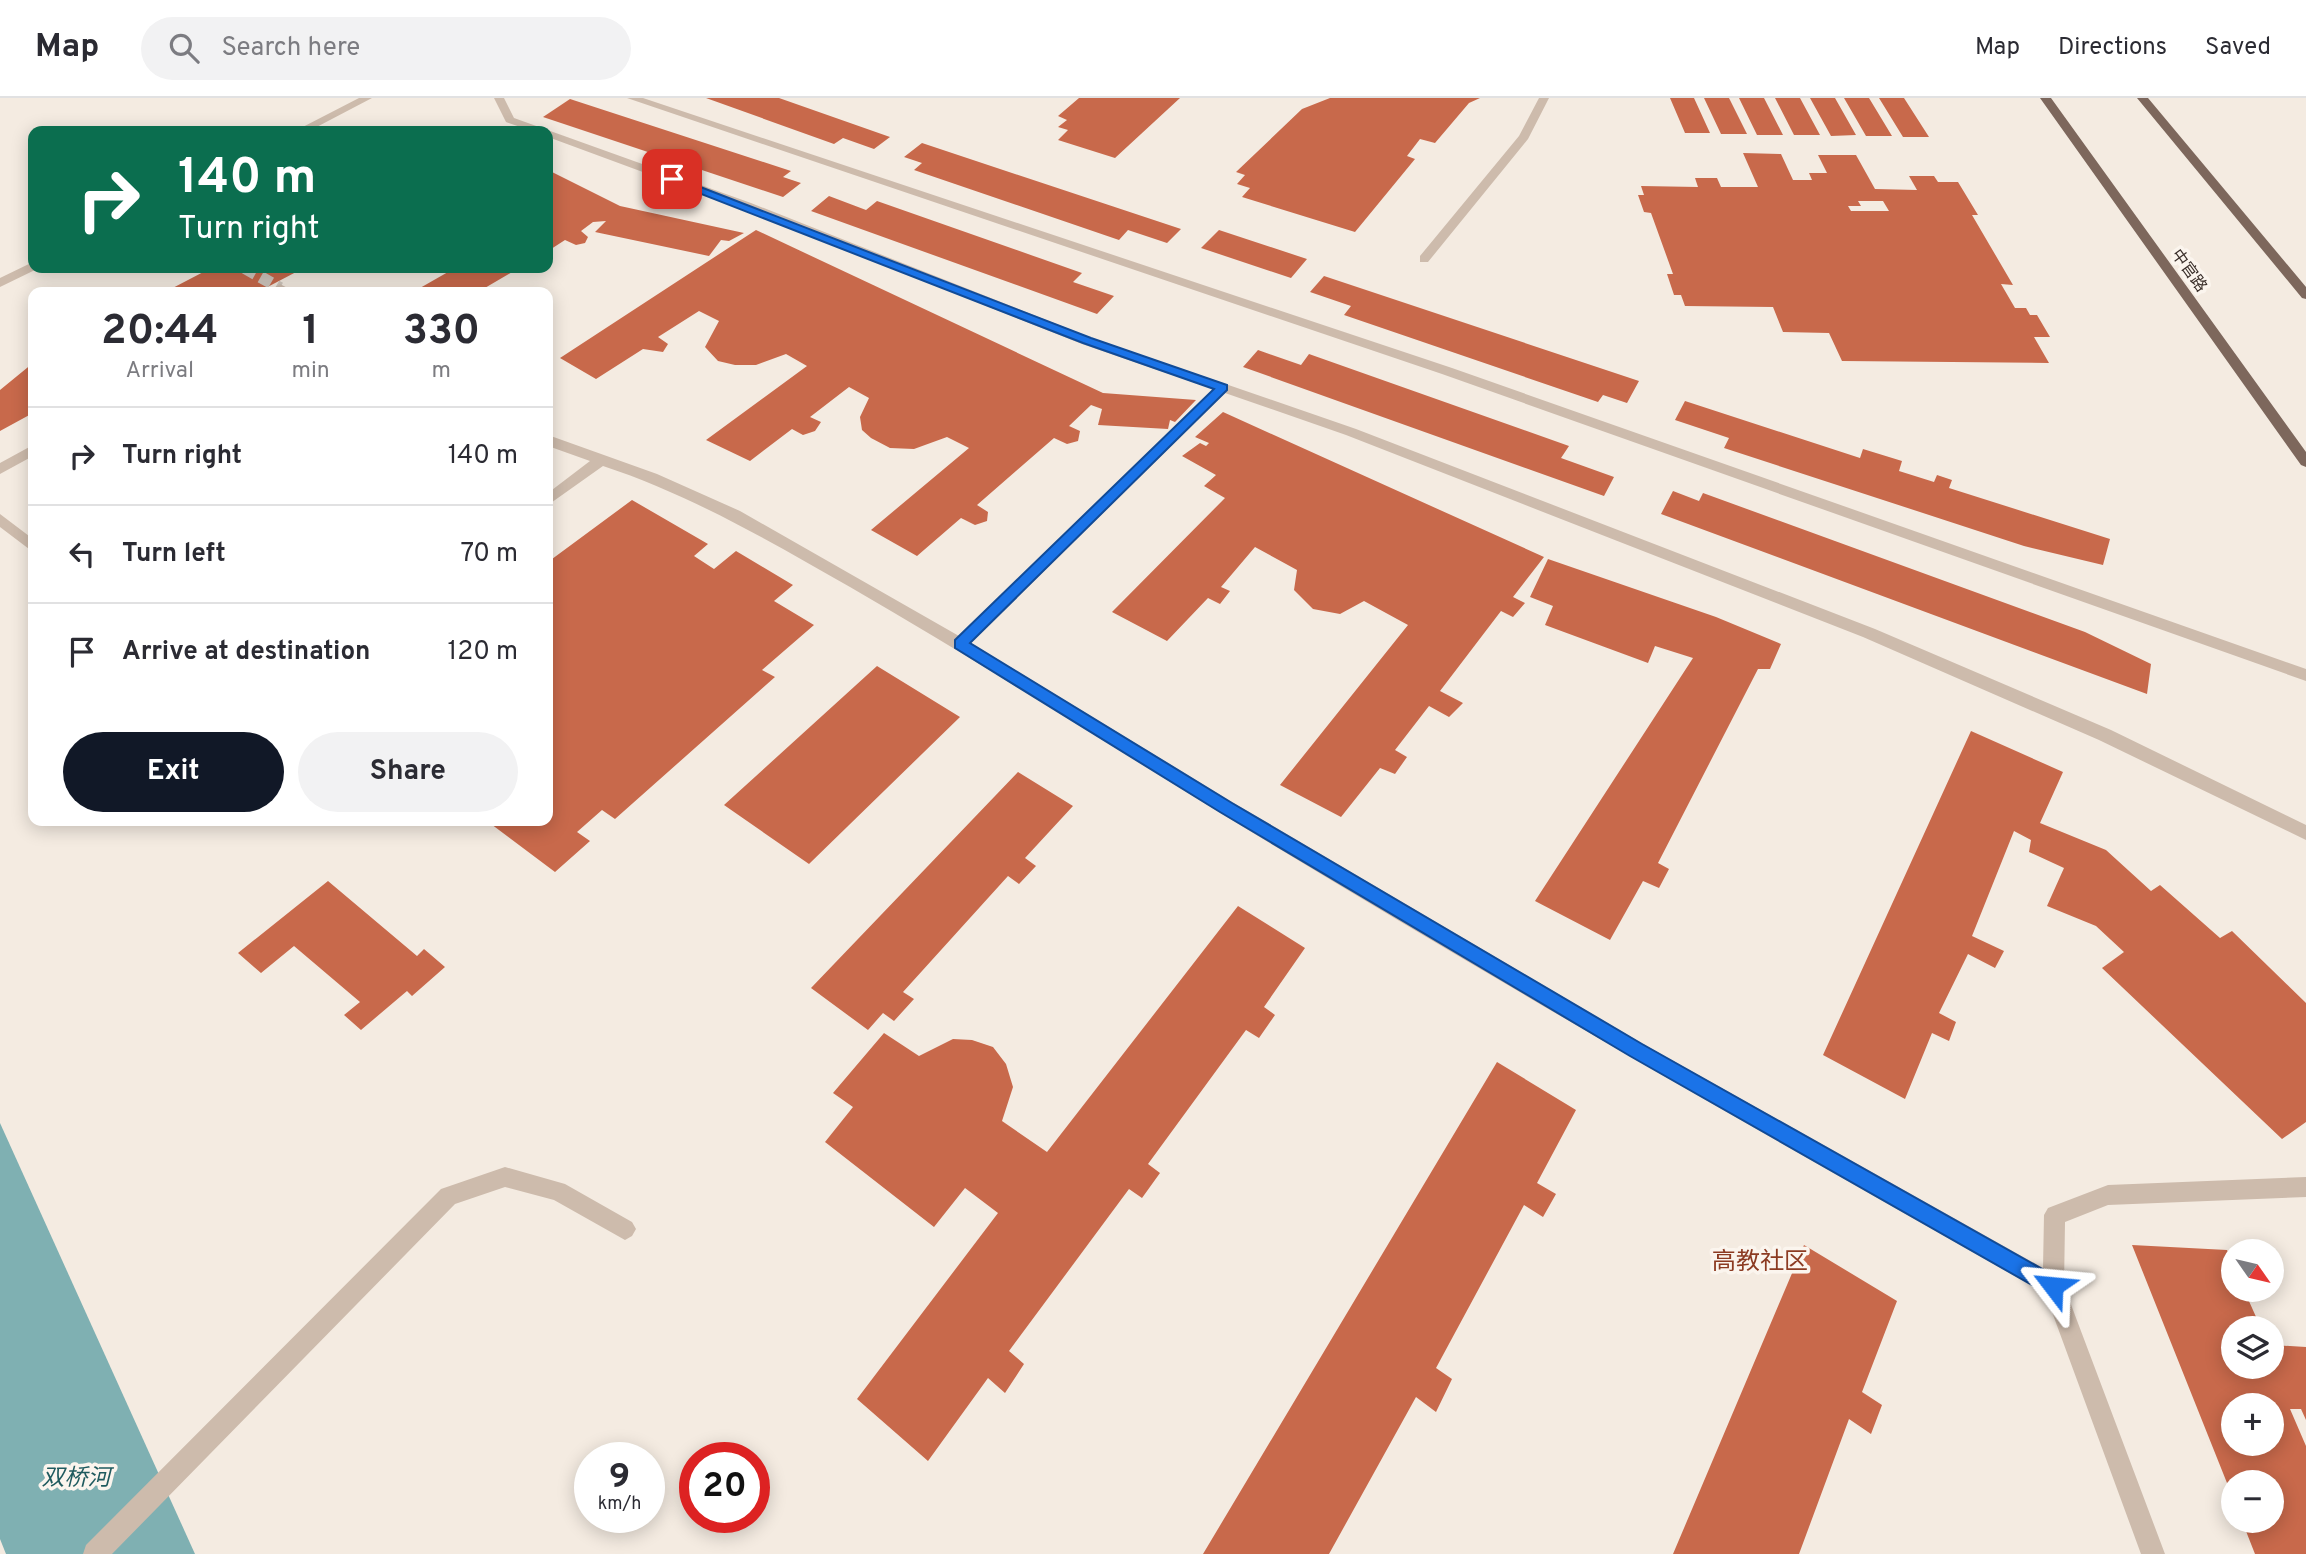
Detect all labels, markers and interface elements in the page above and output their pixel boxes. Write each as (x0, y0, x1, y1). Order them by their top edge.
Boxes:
search box (141, 17, 631, 80)
text: Map (35, 27, 99, 69)
icon: search (165, 29, 203, 67)
text: Search here (221, 32, 360, 65)
text: Map (1975, 33, 2020, 63)
text: Directions (2058, 33, 2167, 63)
text: Saved (2205, 33, 2271, 63)
text: 140 m (178, 149, 317, 211)
pin (642, 149, 702, 209)
icon: right (63, 154, 154, 245)
icon: arrive (653, 160, 691, 198)
text: Turn right (178, 210, 320, 250)
street label: 中官路 (2166, 246, 2211, 296)
text: 20:44 (101, 306, 218, 359)
text: 1 (302, 306, 319, 359)
text: 330 (403, 306, 480, 359)
text: Arrival (125, 357, 194, 386)
text: min (291, 357, 330, 386)
text: m (432, 357, 451, 386)
icon: right (63, 437, 101, 475)
text: Turn right (122, 440, 242, 473)
text: 140 m (448, 440, 518, 473)
icon: left (63, 535, 101, 573)
text: Turn left (122, 538, 226, 571)
text: 70 m (460, 538, 518, 571)
icon: arrive (63, 633, 101, 671)
text: Arrive at destination (122, 636, 370, 669)
text: 120 m (448, 636, 518, 669)
button: Exit (63, 732, 284, 812)
button: Share (298, 732, 518, 812)
north arrow (2221, 1239, 2284, 1302)
map controls (2221, 1239, 2284, 1533)
district label: 高教社区 (1712, 1248, 1808, 1278)
position arrow (2016, 1249, 2090, 1323)
button: layers (2221, 1316, 2284, 1379)
button: + (2221, 1393, 2284, 1456)
speed limit sign: 20 (679, 1442, 770, 1533)
text: 9 (609, 1456, 630, 1500)
water label: 双桥河 (42, 1465, 115, 1494)
button: − (2221, 1470, 2284, 1533)
text: km/h (598, 1493, 641, 1516)

